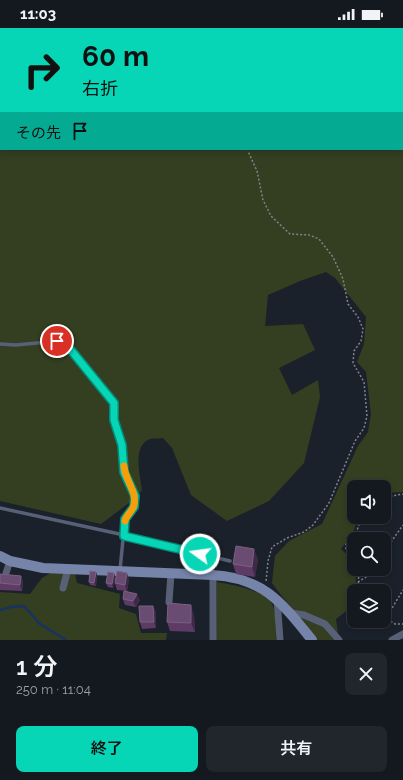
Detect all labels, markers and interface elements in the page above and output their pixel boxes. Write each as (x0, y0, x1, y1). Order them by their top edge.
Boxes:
text: 11:03 (20, 5, 56, 23)
text: 60 m (82, 40, 149, 73)
icon: right (16, 44, 68, 96)
text: 右折 (82, 78, 118, 99)
icon: arrive (69, 120, 91, 142)
text: その先 (16, 124, 61, 142)
pin (40, 324, 74, 358)
icon: arrive (46, 330, 68, 352)
map controls (347, 480, 391, 628)
button: sound (347, 480, 391, 524)
button: search (347, 532, 391, 576)
position arrow (179, 533, 221, 575)
button: layers (347, 584, 391, 628)
text: 1 分 (16, 652, 57, 681)
button: close (345, 653, 387, 695)
text: 250 m · 11:04 (16, 682, 91, 697)
button: 終了 (16, 726, 198, 772)
button: 共有 (206, 726, 387, 772)

